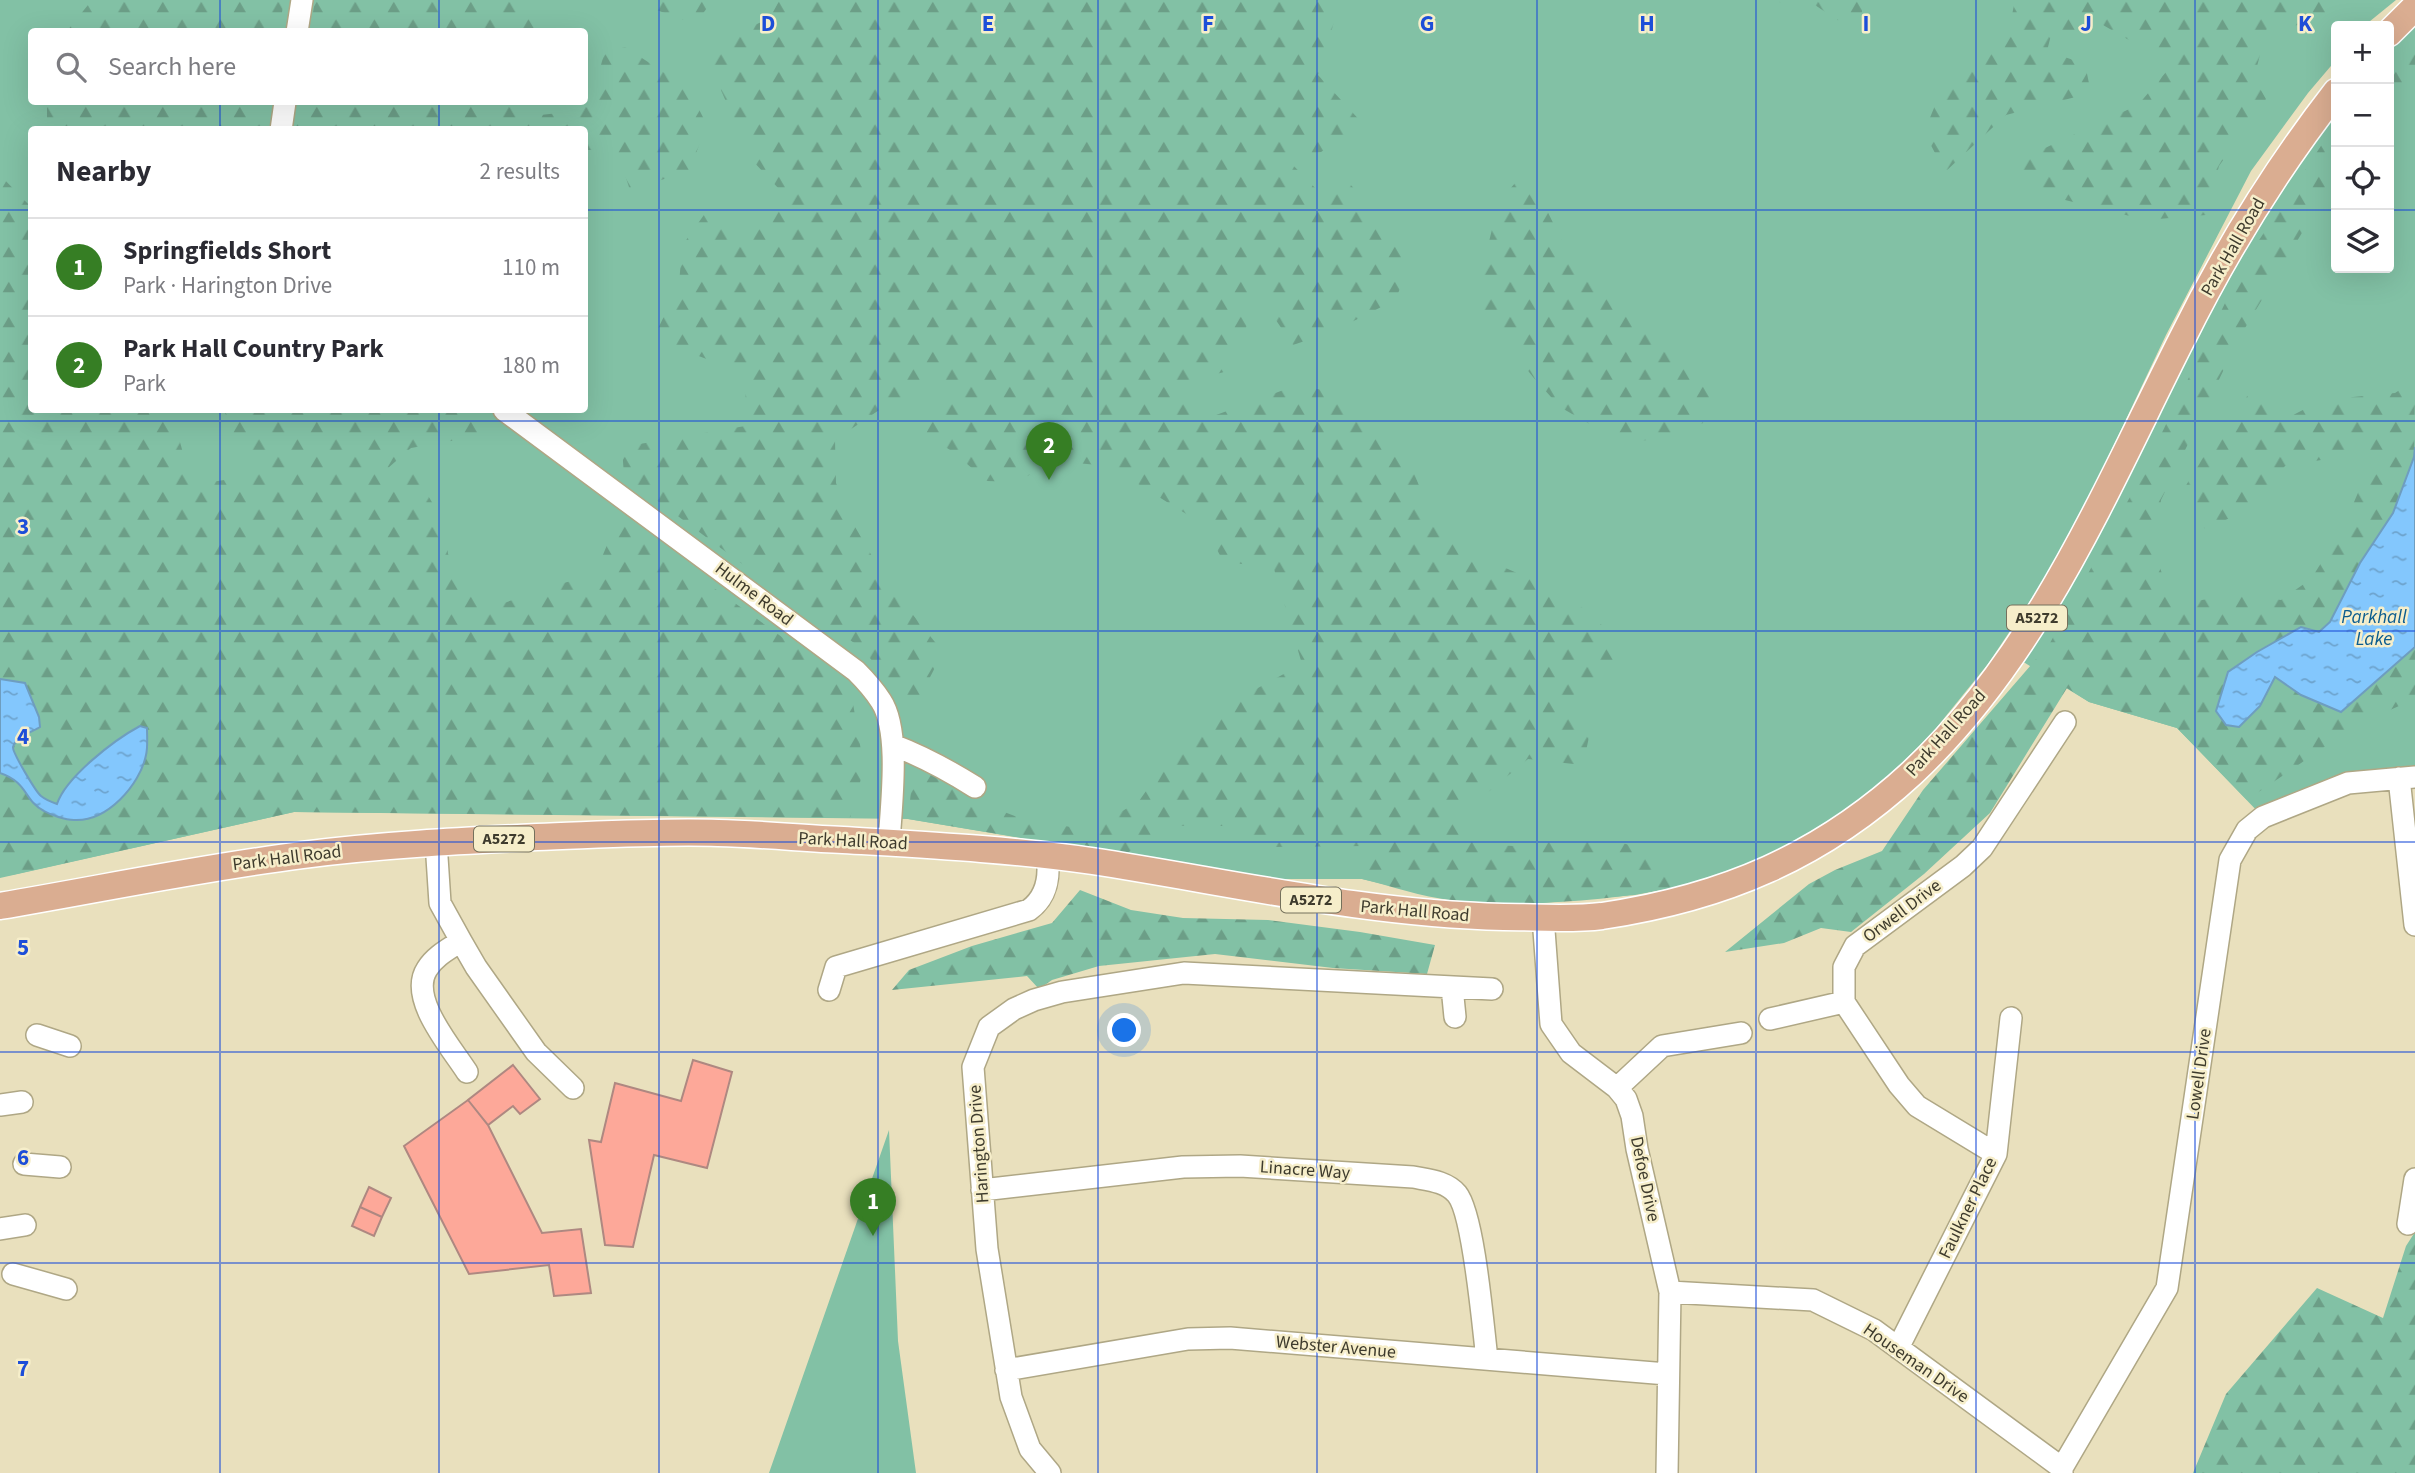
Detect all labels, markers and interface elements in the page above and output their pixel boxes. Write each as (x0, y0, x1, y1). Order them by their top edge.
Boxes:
text: D (761, 7, 775, 40)
text: E (982, 7, 994, 40)
text: F (1202, 7, 1214, 40)
text: G (1420, 7, 1434, 40)
text: H (1639, 7, 1655, 40)
text: I (1863, 7, 1869, 40)
text: J (2080, 7, 2092, 40)
text: K (2298, 7, 2313, 40)
map controls (2331, 21, 2394, 273)
button: + (2331, 21, 2394, 84)
search box (28, 28, 588, 105)
icon: search (52, 48, 90, 86)
text: Search here (108, 48, 236, 85)
button: − (2331, 84, 2394, 147)
button: locate (2331, 147, 2394, 210)
text: Nearby (56, 150, 151, 193)
text: 2 results (480, 155, 560, 188)
street label: Park Hall Road (2195, 193, 2271, 301)
button: layers (2331, 210, 2394, 273)
text: Springfields Short (123, 232, 331, 269)
text: 1 (73, 251, 85, 284)
text: 110 m (502, 251, 560, 284)
text: Park · Harington Drive (123, 269, 332, 302)
text: Park Hall Country Park (123, 330, 384, 367)
text: 2 (73, 349, 85, 382)
text: 180 m (502, 349, 560, 382)
text: Park (123, 367, 166, 400)
pin: 2 (1026, 422, 1072, 480)
text: 3 (17, 510, 29, 543)
street label: Hulme Road (710, 556, 798, 632)
water label: Parkhall Lake (2341, 604, 2407, 653)
road number: A5272 (2007, 606, 2067, 631)
street label: Park Hall Road (1900, 684, 1992, 782)
text: 4 (17, 720, 29, 753)
road number: A5272 (474, 826, 534, 852)
street label: Park Hall Road (798, 826, 908, 856)
street label: Park Hall Road (231, 839, 343, 877)
street label: Orwell Drive (1858, 873, 1946, 949)
road number: A5272 (1281, 888, 1341, 912)
street label: Park Hall Road (1359, 894, 1471, 928)
text: 5 (17, 931, 29, 964)
your location (1107, 1013, 1141, 1047)
street label: Lowell Drive (2180, 1027, 2218, 1121)
street label: Harington Drive (962, 1084, 996, 1204)
street label: Defoe Drive (1624, 1134, 1666, 1224)
text: 6 (17, 1141, 29, 1174)
street label: Faulkner Place (1933, 1153, 2003, 1263)
street label: Linacre Way (1259, 1154, 1351, 1186)
pin: 1 (850, 1178, 896, 1236)
street label: Houseman Drive (1858, 1317, 1974, 1409)
street label: Webster Avenue (1275, 1329, 1397, 1365)
text: 7 (17, 1352, 29, 1385)

